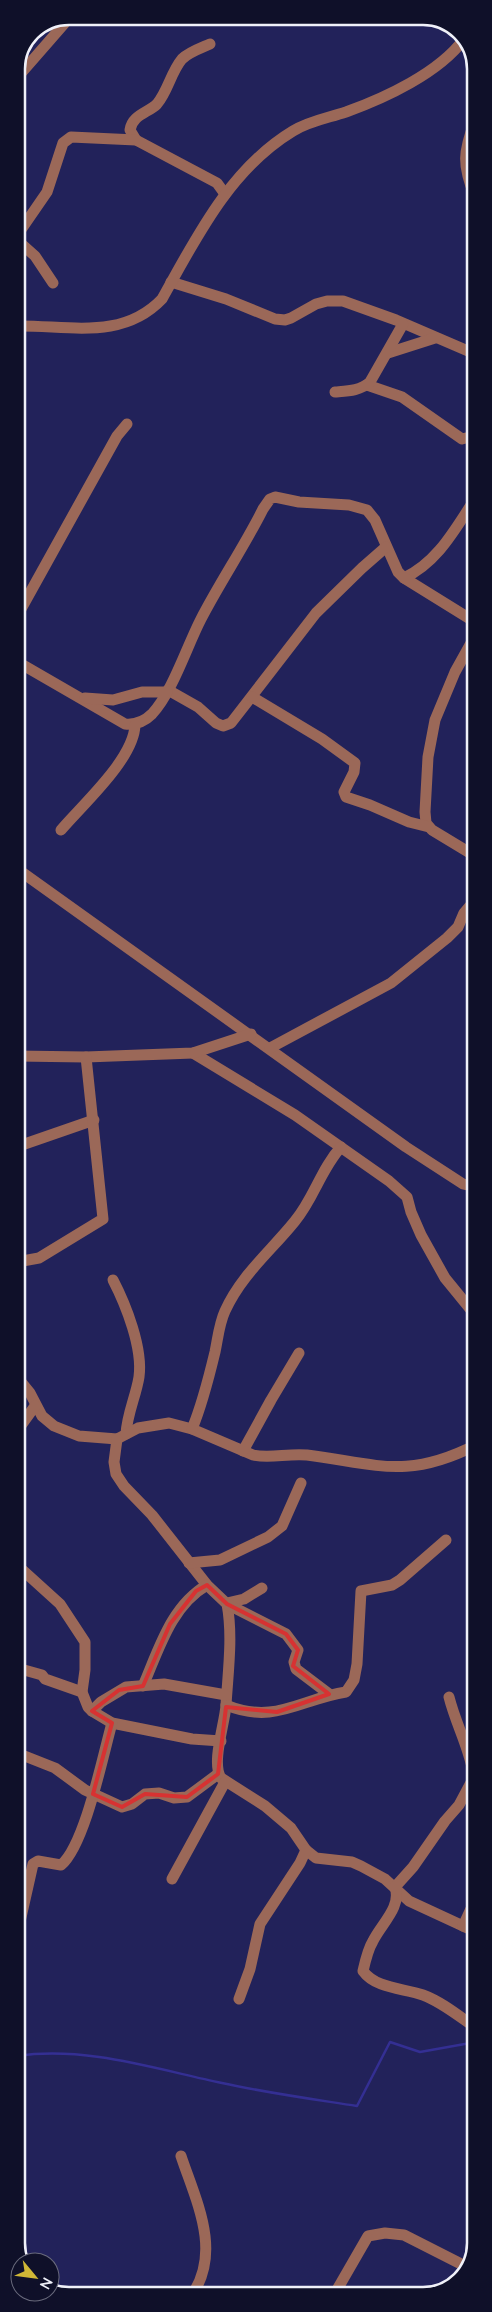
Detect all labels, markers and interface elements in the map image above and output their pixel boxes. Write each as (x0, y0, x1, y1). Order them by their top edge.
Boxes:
north arrow (10, 2252, 60, 2302)
text: N (37, 2275, 57, 2292)

